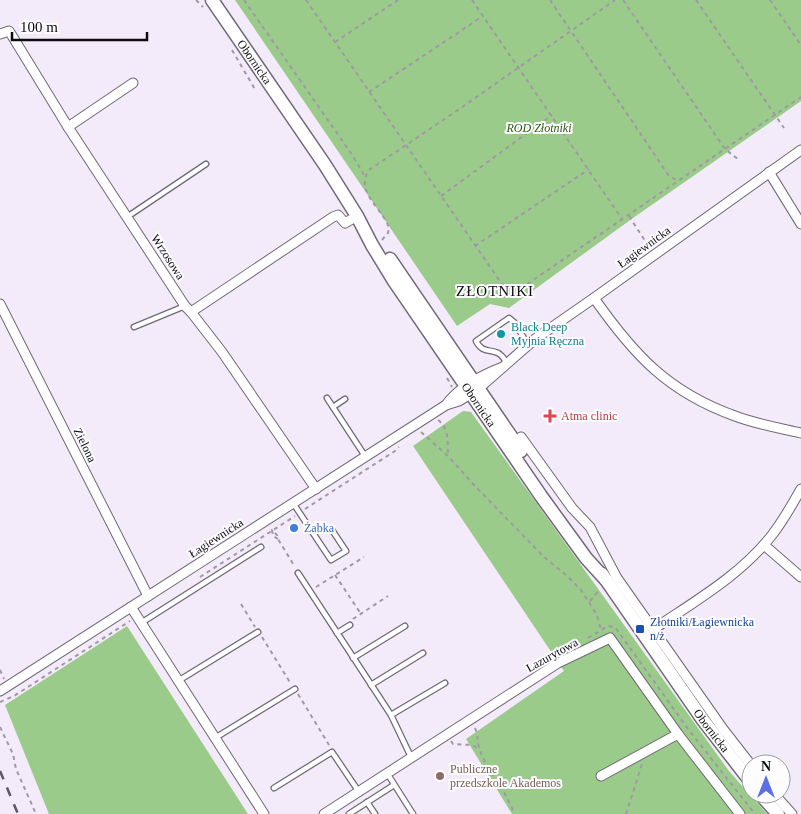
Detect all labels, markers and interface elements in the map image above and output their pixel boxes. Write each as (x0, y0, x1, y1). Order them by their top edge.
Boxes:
scale bar (12, 10, 148, 42)
text: 100 m (20, 19, 58, 35)
street label: Obornicka (234, 37, 275, 87)
park label: ROD Złotniki (506, 121, 572, 135)
street label: Łagiewnicka (615, 223, 674, 271)
street label: Wrzosowa (148, 232, 188, 283)
district label: ZŁOTNIKI (456, 283, 534, 299)
place label: Black Deep Myjnia Ręczna (511, 320, 585, 348)
marker: Black Deep Myjnia Ręczna (495, 328, 507, 340)
street label: Obornicka (459, 380, 499, 430)
marker: Atma clinic (543, 409, 557, 423)
place label: Atma clinic (561, 409, 617, 423)
street label: Zielona (71, 425, 100, 465)
street label: Łagiewnicka (186, 515, 246, 561)
place label: Żabka (304, 521, 335, 535)
marker: Żabka (288, 522, 300, 534)
place label: Złotniki/Łagiewnicka n/ż (650, 615, 755, 643)
marker: Złotniki/Łagiewnicka n/ż (634, 623, 646, 635)
street label: Lazurytowa (524, 635, 581, 675)
street label: Obornicka (690, 706, 733, 756)
north arrow (741, 754, 791, 804)
text: N (761, 759, 771, 774)
place label: Publiczne przedszkole Akademos (450, 762, 561, 790)
marker: Publiczne przedszkole Akademos (434, 770, 446, 782)

